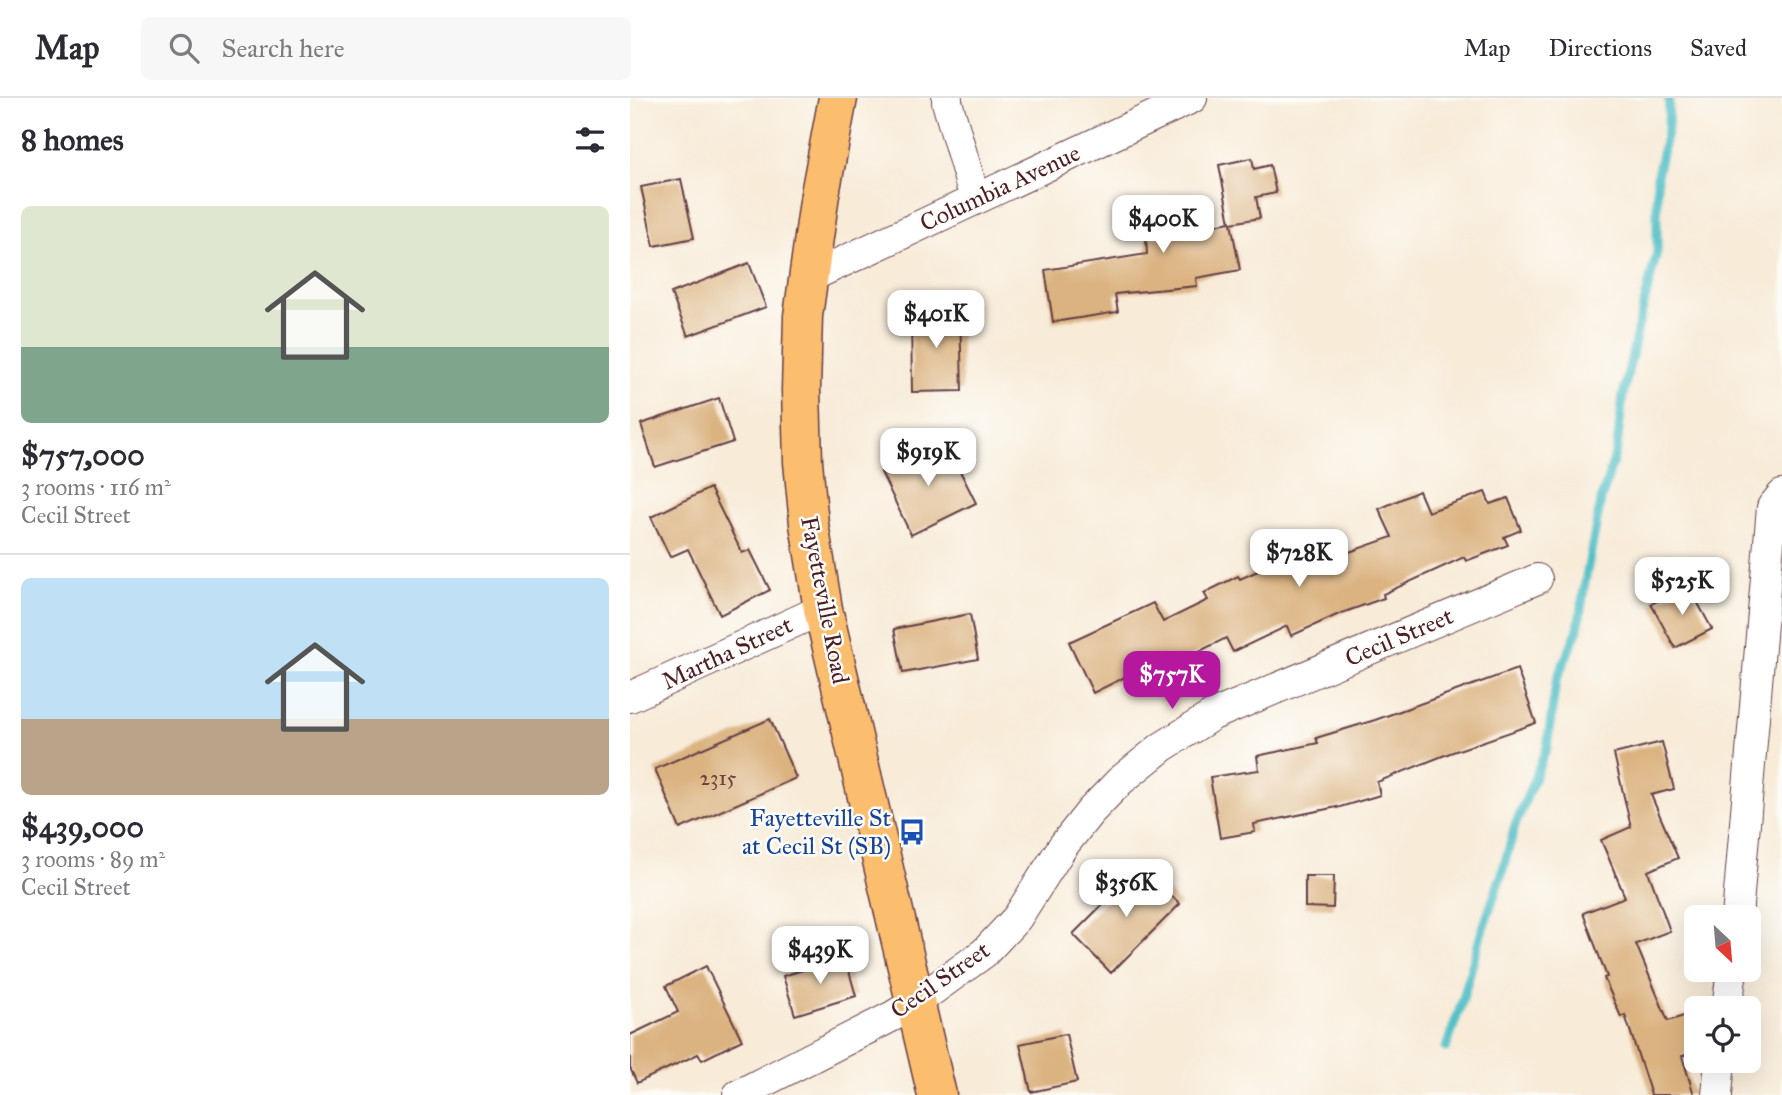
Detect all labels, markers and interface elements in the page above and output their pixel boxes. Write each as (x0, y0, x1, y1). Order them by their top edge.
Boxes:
search box (141, 17, 631, 80)
text: Map (35, 28, 99, 68)
icon: search (165, 29, 203, 67)
text: Search here (221, 32, 345, 64)
text: Map (1464, 33, 1511, 63)
text: Directions (1549, 33, 1652, 63)
text: Saved (1690, 33, 1747, 63)
icon: filters (571, 121, 609, 159)
text: 8 homes (21, 122, 124, 158)
street label: Columbia Avenue (915, 138, 1085, 238)
pin: $400K (1114, 195, 1212, 255)
text: $400K (1128, 204, 1198, 232)
icon: home (252, 252, 378, 378)
pin: $401K (887, 290, 985, 350)
text: $401K (903, 299, 969, 327)
pin: $919K (879, 428, 977, 488)
text: $757,000 (21, 437, 145, 473)
text: $919K (896, 437, 960, 465)
text: 3 rooms · 116 m² (21, 473, 171, 501)
text: Cecil Street (21, 501, 131, 529)
street label: Fayetteville Road (794, 514, 856, 686)
pin: $728K (1250, 530, 1348, 589)
text: $728K (1266, 538, 1332, 566)
pin: $525K (1633, 558, 1731, 617)
text: $525K (1651, 566, 1713, 594)
street label: Cecil Street (1340, 601, 1458, 673)
street label: Martha Street (657, 609, 798, 696)
icon: home (252, 624, 378, 750)
pin: $757K (1123, 652, 1221, 711)
text: $757K (1139, 660, 1205, 688)
house number: 2315 (700, 765, 737, 791)
place label: Fayetteville St at Cecil St (SB) (742, 803, 891, 861)
text: $439,000 (21, 809, 144, 845)
bus stop icon: Fayetteville St at Cecil St (SB) (897, 817, 927, 847)
text: 3 rooms · 89 m² (21, 845, 165, 873)
pin: $356K (1077, 860, 1175, 919)
text: $356K (1095, 868, 1157, 896)
text: Cecil Street (21, 873, 131, 901)
north arrow (1684, 905, 1760, 982)
map controls (1684, 905, 1761, 1073)
pin: $439K (771, 926, 869, 986)
text: $439K (788, 935, 852, 963)
street label: Cecil Street (885, 935, 996, 1025)
button: locate (1684, 996, 1761, 1073)

